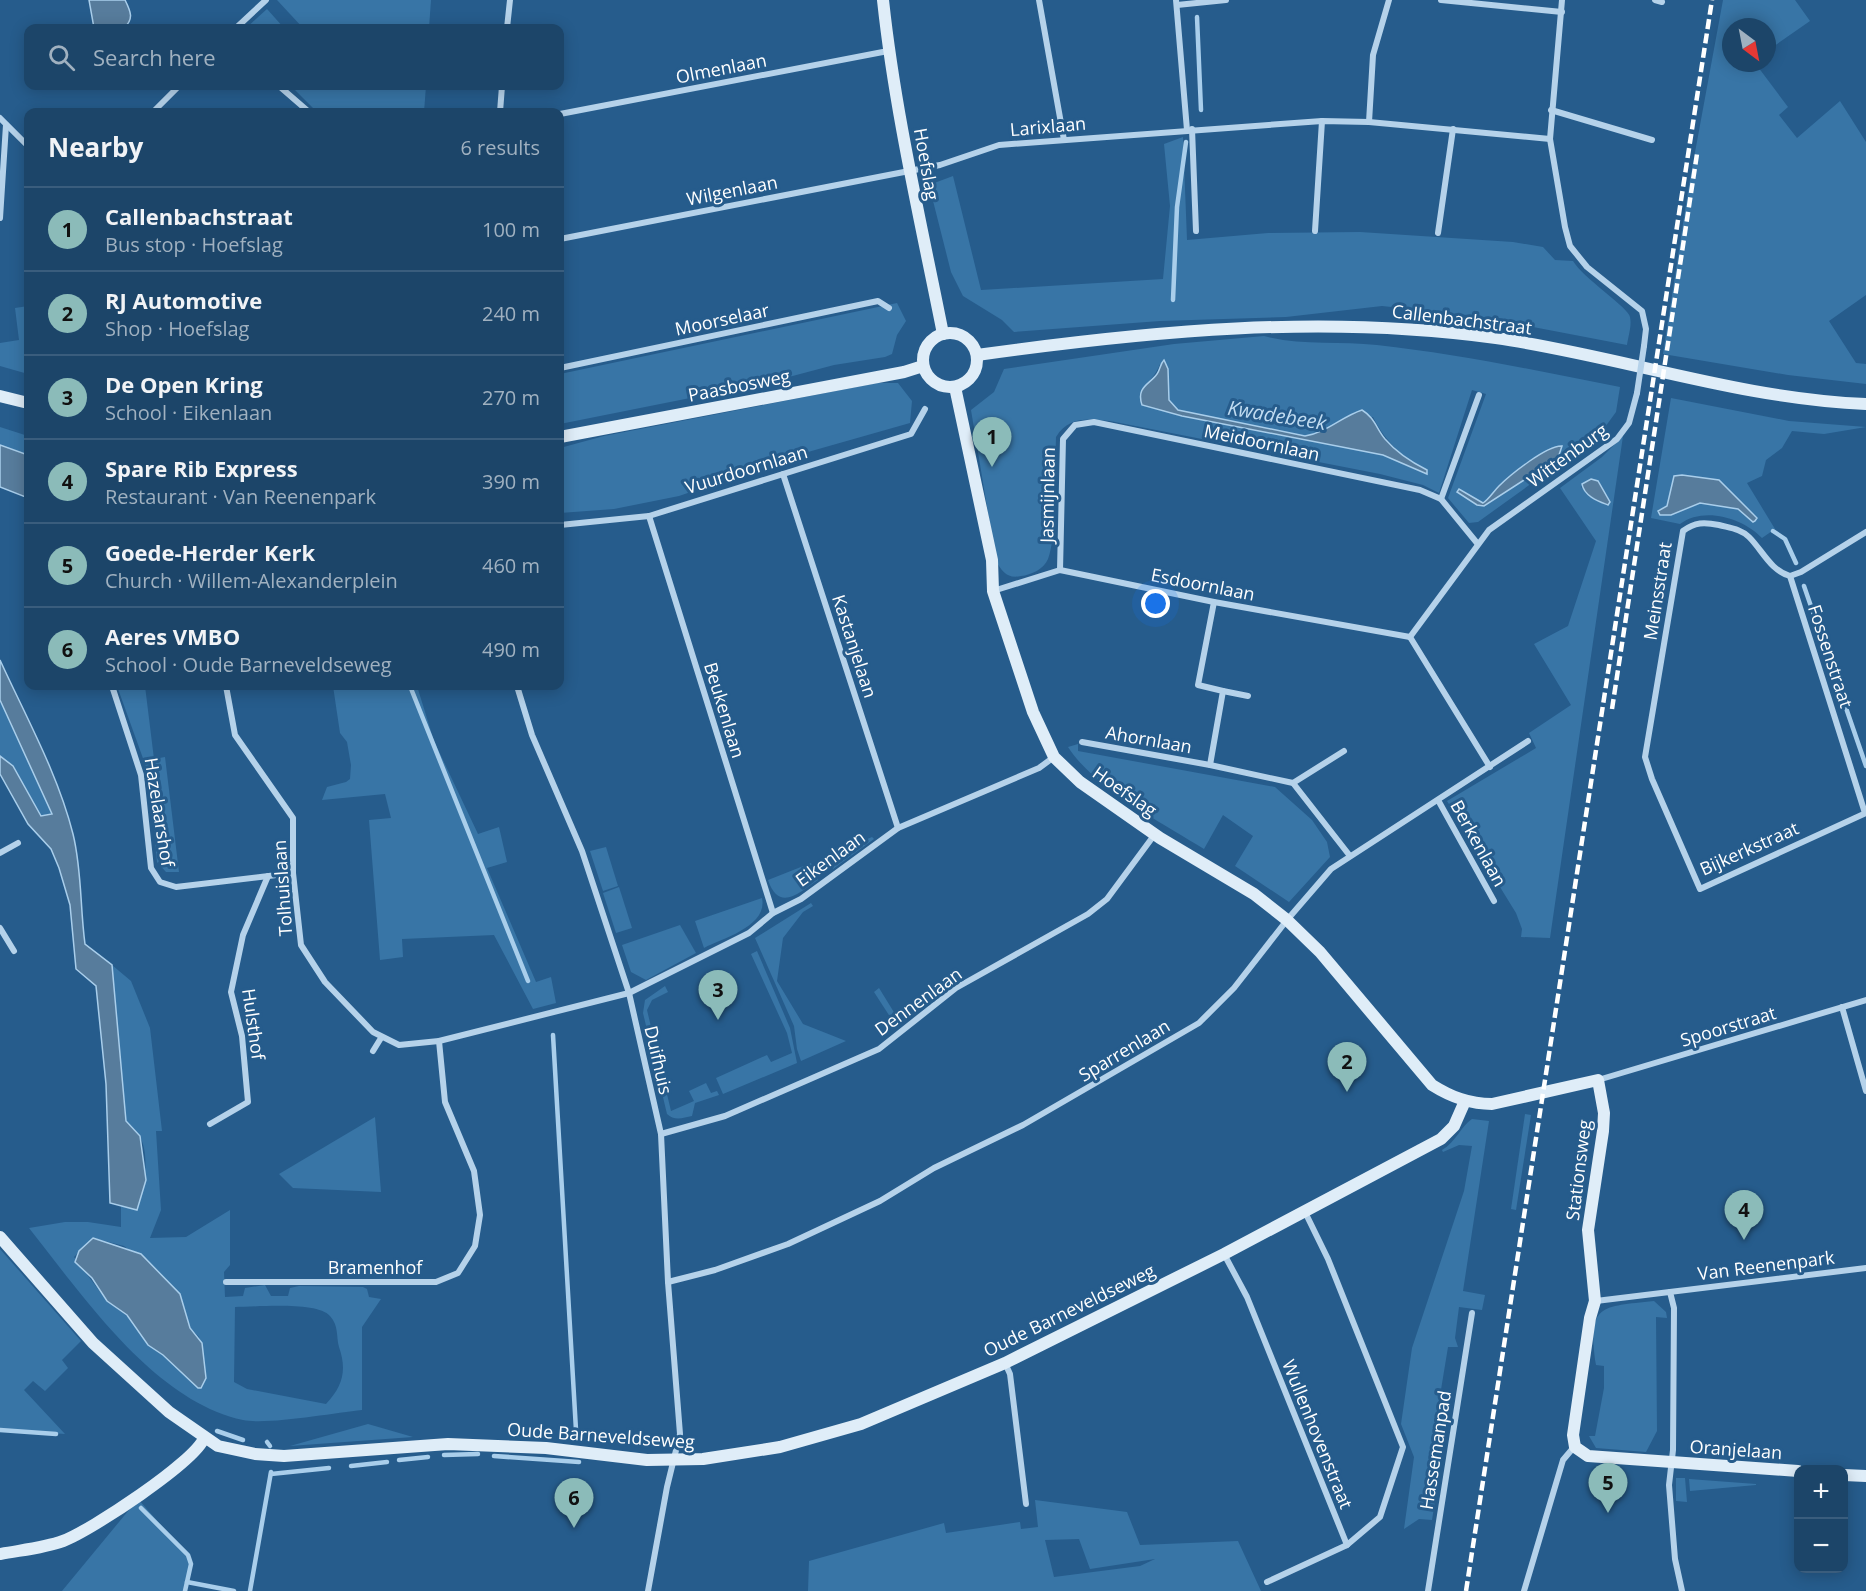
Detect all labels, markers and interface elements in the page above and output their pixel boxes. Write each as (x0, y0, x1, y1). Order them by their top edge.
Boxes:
north arrow (1722, 18, 1776, 72)
search box (24, 24, 564, 90)
icon: search (45, 41, 78, 74)
text: Search here (93, 42, 216, 72)
street label: Olmenlaan (674, 47, 768, 89)
street label: Larixlaan (1009, 111, 1087, 141)
street label: Hoefslag (909, 126, 945, 202)
text: Nearby (48, 129, 143, 165)
text: 6 results (460, 134, 540, 161)
street label: Wilgenlaan (684, 169, 780, 211)
text: Callenbachstraat (105, 201, 293, 231)
text: 1 (62, 216, 73, 243)
text: 100 m (482, 216, 540, 243)
text: Bus stop · Hoefslag (105, 231, 283, 258)
text: RJ Automotive (105, 285, 262, 315)
street label: Moorselaar (673, 297, 772, 341)
street label: Callenbachstraat (1391, 298, 1533, 340)
text: 2 (62, 300, 73, 327)
text: 240 m (482, 300, 540, 327)
text: Shop · Hoefslag (105, 315, 249, 342)
street label: Paasbosweg (686, 363, 792, 407)
text: De Open Kring (105, 369, 263, 399)
text: 3 (62, 384, 73, 411)
text: 270 m (482, 384, 540, 411)
water label: Kwadebeek (1226, 394, 1329, 436)
text: School · Eikenlaan (105, 399, 272, 426)
street label: Wittenburg (1522, 417, 1612, 492)
pin: 1 (972, 418, 1012, 467)
street label: Meidoornlaan (1202, 418, 1322, 466)
street label: Vuurdoornlaan (682, 439, 810, 499)
street label: Jasmijnlaan (1034, 447, 1060, 545)
text: Spare Rib Express (105, 453, 298, 483)
text: 4 (62, 468, 73, 495)
text: 390 m (482, 468, 540, 495)
text: Restaurant · Van Reenenpark (105, 483, 376, 510)
text: Goede-Herder Kerk (105, 537, 315, 567)
street label: Meinsstraat (1637, 540, 1677, 642)
text: 5 (62, 552, 73, 579)
text: 460 m (482, 552, 540, 579)
street label: Esdoornlaan (1149, 562, 1257, 606)
text: Church · Willem-Alexanderplein (105, 567, 398, 594)
your location (1141, 589, 1170, 618)
street label: Kastanjelaan (827, 591, 883, 701)
street label: Fossenstraat (1803, 601, 1859, 711)
text: Aeres VMBO (105, 621, 240, 651)
text: 6 (62, 636, 73, 663)
text: 490 m (482, 636, 540, 663)
text: School · Oude Barneveldseweg (105, 651, 392, 678)
street label: Beukenlaan (699, 659, 751, 761)
street label: Ahornlaan (1104, 720, 1194, 758)
street label: Hazelaarshof (140, 756, 181, 869)
street label: Hoefslag (1088, 760, 1162, 822)
street label: Berkenlaan (1445, 796, 1513, 890)
street label: Bijkerkstraat (1696, 816, 1802, 880)
street label: Eikenlaan (790, 825, 870, 891)
street label: Tolhuislaan (267, 839, 297, 937)
street label: Dennenlaan (870, 961, 966, 1041)
pin: 3 (698, 970, 738, 1020)
street label: Hulsthof (237, 987, 271, 1062)
street label: Spoorstraat (1677, 1000, 1779, 1052)
street label: Sparrenlaan (1074, 1013, 1174, 1087)
street label: Duifhuis (639, 1023, 679, 1097)
pin: 2 (1328, 1042, 1366, 1092)
street label: Stationsweg (1560, 1118, 1596, 1222)
pin: 4 (1724, 1190, 1764, 1240)
street label: Van Reenenpark (1696, 1245, 1836, 1285)
street label: Bramenhof (328, 1255, 423, 1279)
street label: Oude Barneveldseweg (979, 1258, 1159, 1362)
street label: Wullenhovenstraat (1277, 1356, 1359, 1512)
street label: Hassemanpad (1414, 1389, 1456, 1511)
street label: Oude Barneveldseweg (506, 1416, 696, 1454)
street label: Oranjelaan (1689, 1434, 1783, 1464)
pin: 5 (1588, 1464, 1628, 1513)
map controls (1794, 1465, 1848, 1573)
button: + (1794, 1465, 1848, 1519)
pin: 6 (554, 1478, 594, 1528)
button: − (1794, 1519, 1848, 1573)

